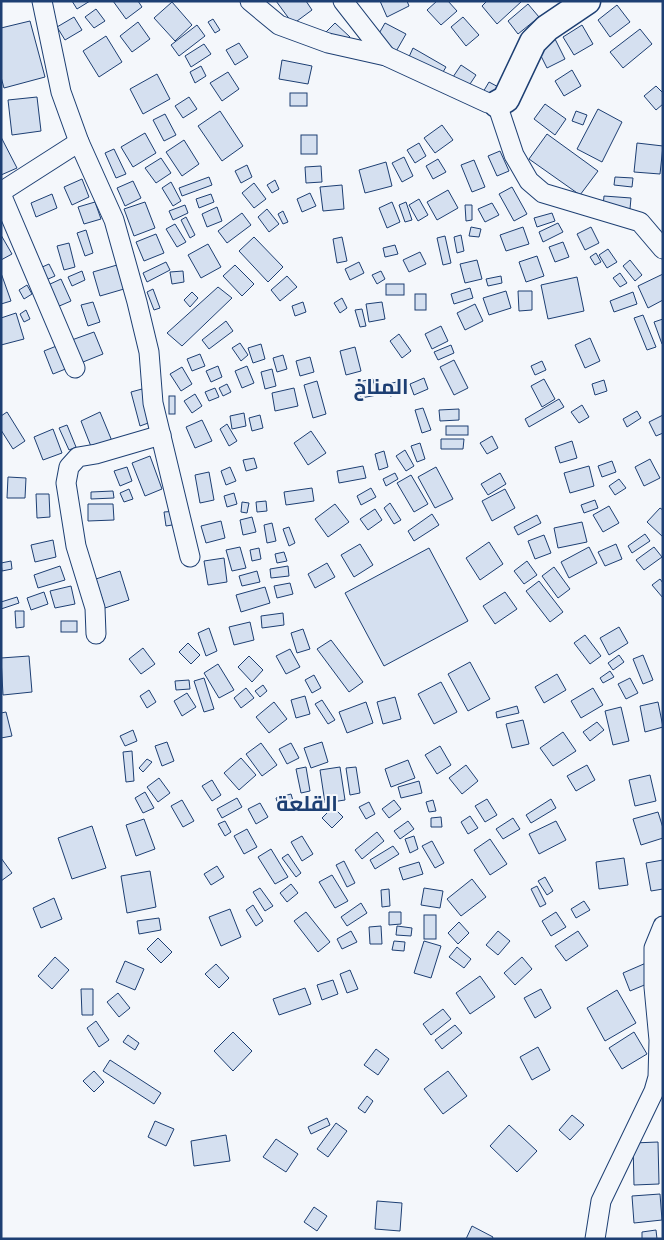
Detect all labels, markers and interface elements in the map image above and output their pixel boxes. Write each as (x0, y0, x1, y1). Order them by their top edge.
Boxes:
district label: المناخ (354, 372, 409, 401)
district label: القلعة (276, 789, 338, 817)

